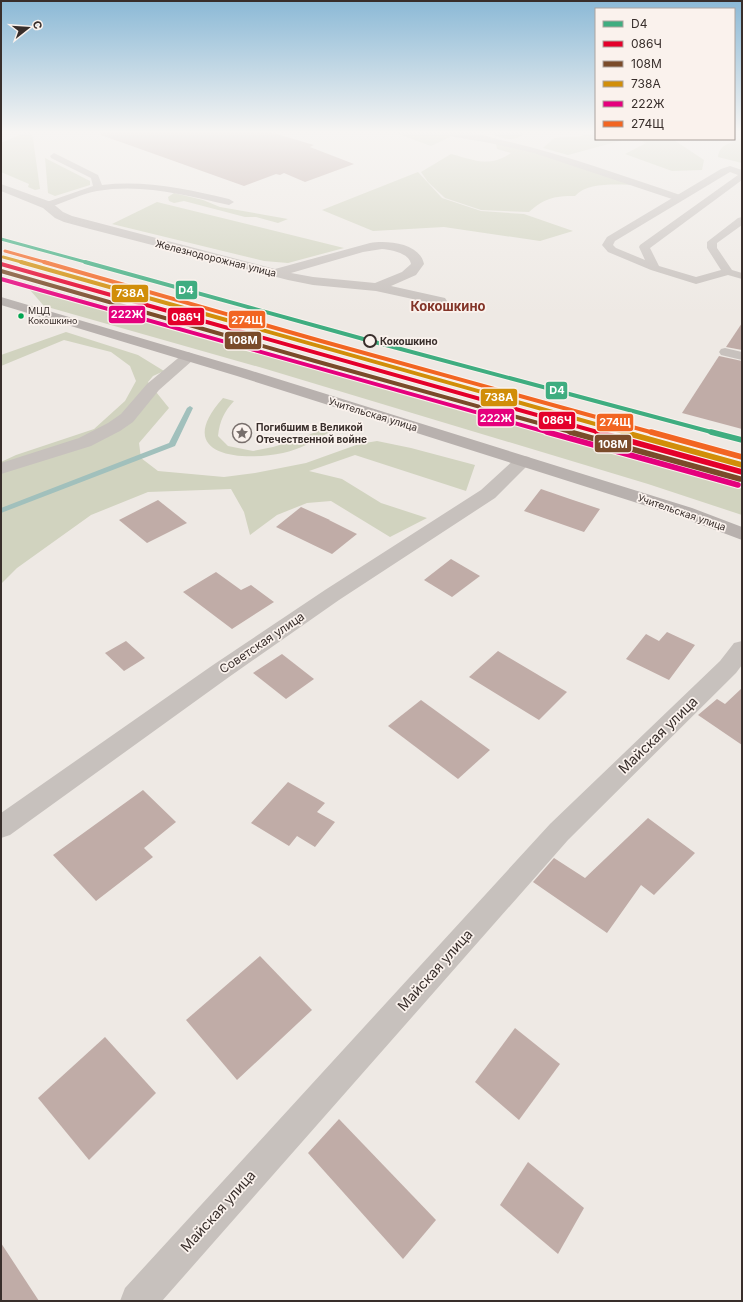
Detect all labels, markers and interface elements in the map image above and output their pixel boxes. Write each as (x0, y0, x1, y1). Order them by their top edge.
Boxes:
north arrow (8, 8, 48, 48)
legend (595, 8, 735, 140)
text: D4 (631, 16, 648, 31)
text: С (30, 19, 45, 31)
text: 086Ч (631, 36, 662, 51)
text: 108М (631, 56, 662, 71)
text: 738А (631, 76, 661, 91)
text: 222Ж (631, 96, 665, 111)
text: 274Щ (631, 116, 664, 131)
street label: Железнодорожная улица (154, 237, 278, 279)
line badge: D4 (175, 280, 198, 300)
text: D4 (178, 283, 194, 297)
line badge: 738А (111, 284, 149, 303)
text: 738А (116, 286, 144, 300)
district label: Кокошкино (411, 298, 486, 314)
place label: МЦД Кокошкино (28, 305, 77, 326)
line badge: 222Ж (108, 305, 146, 324)
text: 222Ж (111, 307, 144, 321)
line badge: 086Ч (167, 307, 205, 326)
text: 086Ч (171, 310, 201, 324)
line badge: 274Щ (228, 310, 266, 329)
marker: МЦД Кокошкино (16, 311, 26, 321)
text: 274Щ (231, 313, 263, 327)
line badge: 108М (224, 331, 262, 350)
text: 108М (228, 333, 258, 347)
marker: Кокошкино (363, 334, 377, 348)
place label: Кокошкино (380, 335, 438, 347)
line badge: D4 (545, 381, 568, 400)
text: D4 (549, 383, 565, 397)
line badge: 738А (480, 388, 518, 407)
text: 738А (485, 390, 513, 404)
street label: Учительская улица (327, 395, 419, 433)
line badge: 222Ж (477, 408, 515, 427)
text: 222Ж (480, 411, 513, 425)
line badge: 086Ч (538, 411, 576, 430)
text: 086Ч (542, 413, 572, 427)
line badge: 274Щ (596, 413, 634, 432)
text: 274Щ (599, 415, 631, 429)
place label: Погибшим в Великой Отечественной войне (256, 421, 367, 445)
place icon: Погибшим в Великой Отечественной войне (231, 422, 253, 444)
line badge: 108М (594, 434, 632, 453)
text: 108М (598, 437, 628, 451)
street label: Учительская улица (636, 491, 728, 533)
street label: Советская улица (216, 609, 307, 677)
street label: Майская улица (614, 693, 701, 777)
street label: Майская улица (394, 925, 476, 1014)
street label: Майская улица (177, 1166, 259, 1255)

